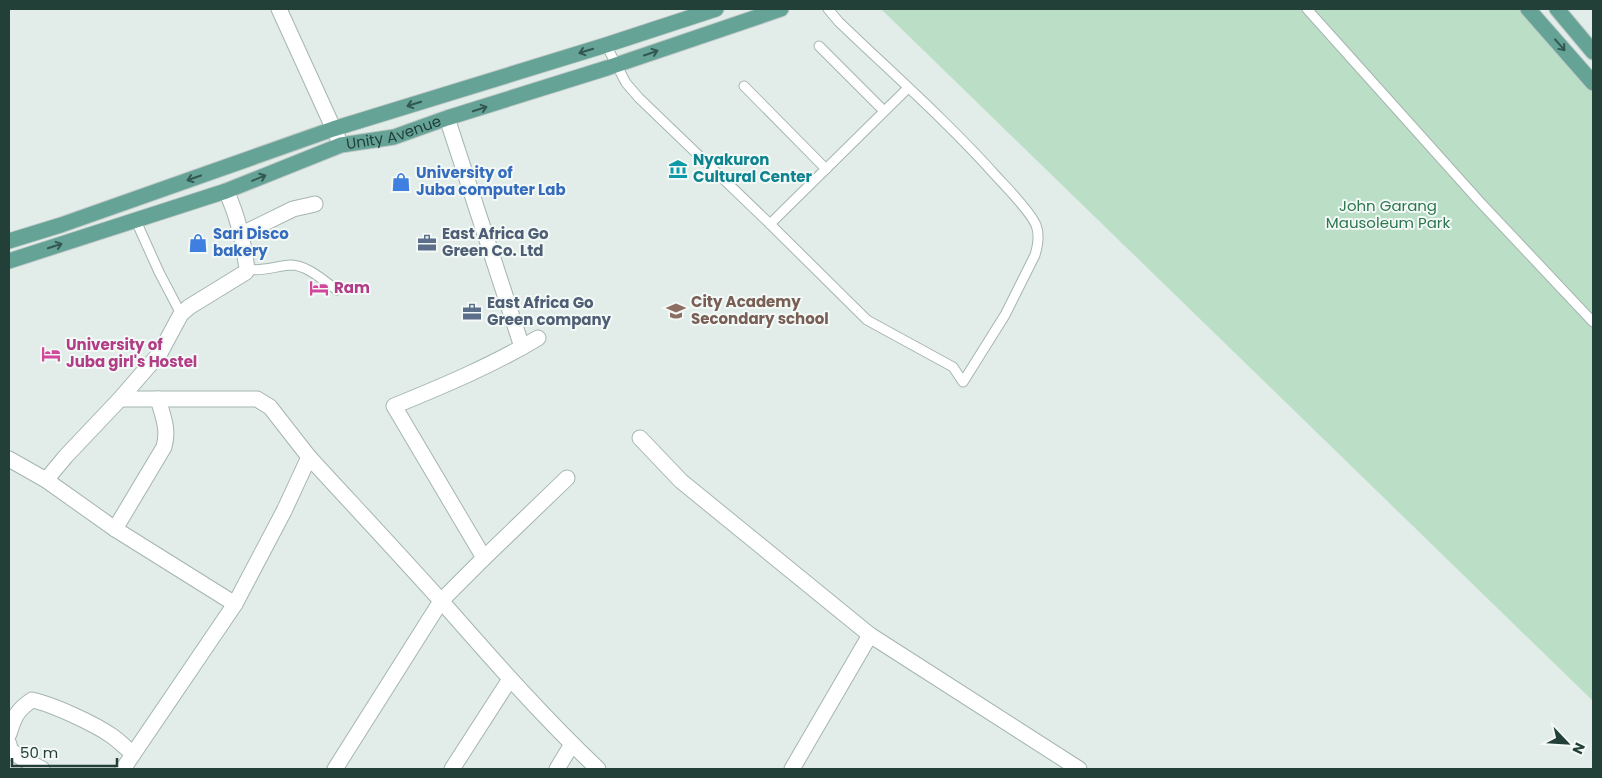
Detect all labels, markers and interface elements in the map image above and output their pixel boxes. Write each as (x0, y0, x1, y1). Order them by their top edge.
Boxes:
one-way arrow (1554, 39, 1566, 52)
one-way arrow (579, 47, 595, 56)
one-way arrow (643, 48, 658, 57)
one-way arrow (407, 100, 423, 109)
one-way arrow (472, 103, 488, 113)
street label: Unity Avenue (345, 110, 444, 154)
place label: Nyakuron Cultural Center (693, 149, 812, 187)
museum icon: Nyakuron Cultural Center (667, 158, 689, 180)
place label: University of Juba computer Lab (416, 162, 566, 200)
shop icon: University of Juba computer Lab (390, 171, 412, 193)
one-way arrow (251, 172, 266, 182)
one-way arrow (187, 174, 202, 183)
park label: John Garang Mausoleum Park (1326, 195, 1450, 233)
place label: Sari Disco bakery (213, 223, 289, 261)
place label: East Africa Go Green Co. Ltd (442, 223, 549, 261)
shop icon: Sari Disco bakery (187, 232, 209, 254)
office icon: East Africa Go Green Co. Ltd (416, 232, 438, 254)
one-way arrow (47, 241, 63, 251)
hotel icon: Ram (308, 277, 330, 299)
place label: Ram (334, 277, 370, 298)
place label: City Academy Secondary school (691, 291, 829, 329)
place label: East Africa Go Green company (487, 292, 612, 330)
school or university icon: City Academy Secondary school (665, 300, 687, 322)
office icon: East Africa Go Green company (461, 301, 483, 323)
place label: University of Juba girl's Hostel (66, 334, 197, 372)
hotel icon: University of Juba girl's Hostel (40, 343, 62, 365)
north arrow (1542, 718, 1592, 768)
scale bar (12, 736, 118, 768)
text: N (1567, 739, 1590, 757)
text: 50 m (20, 742, 58, 763)

